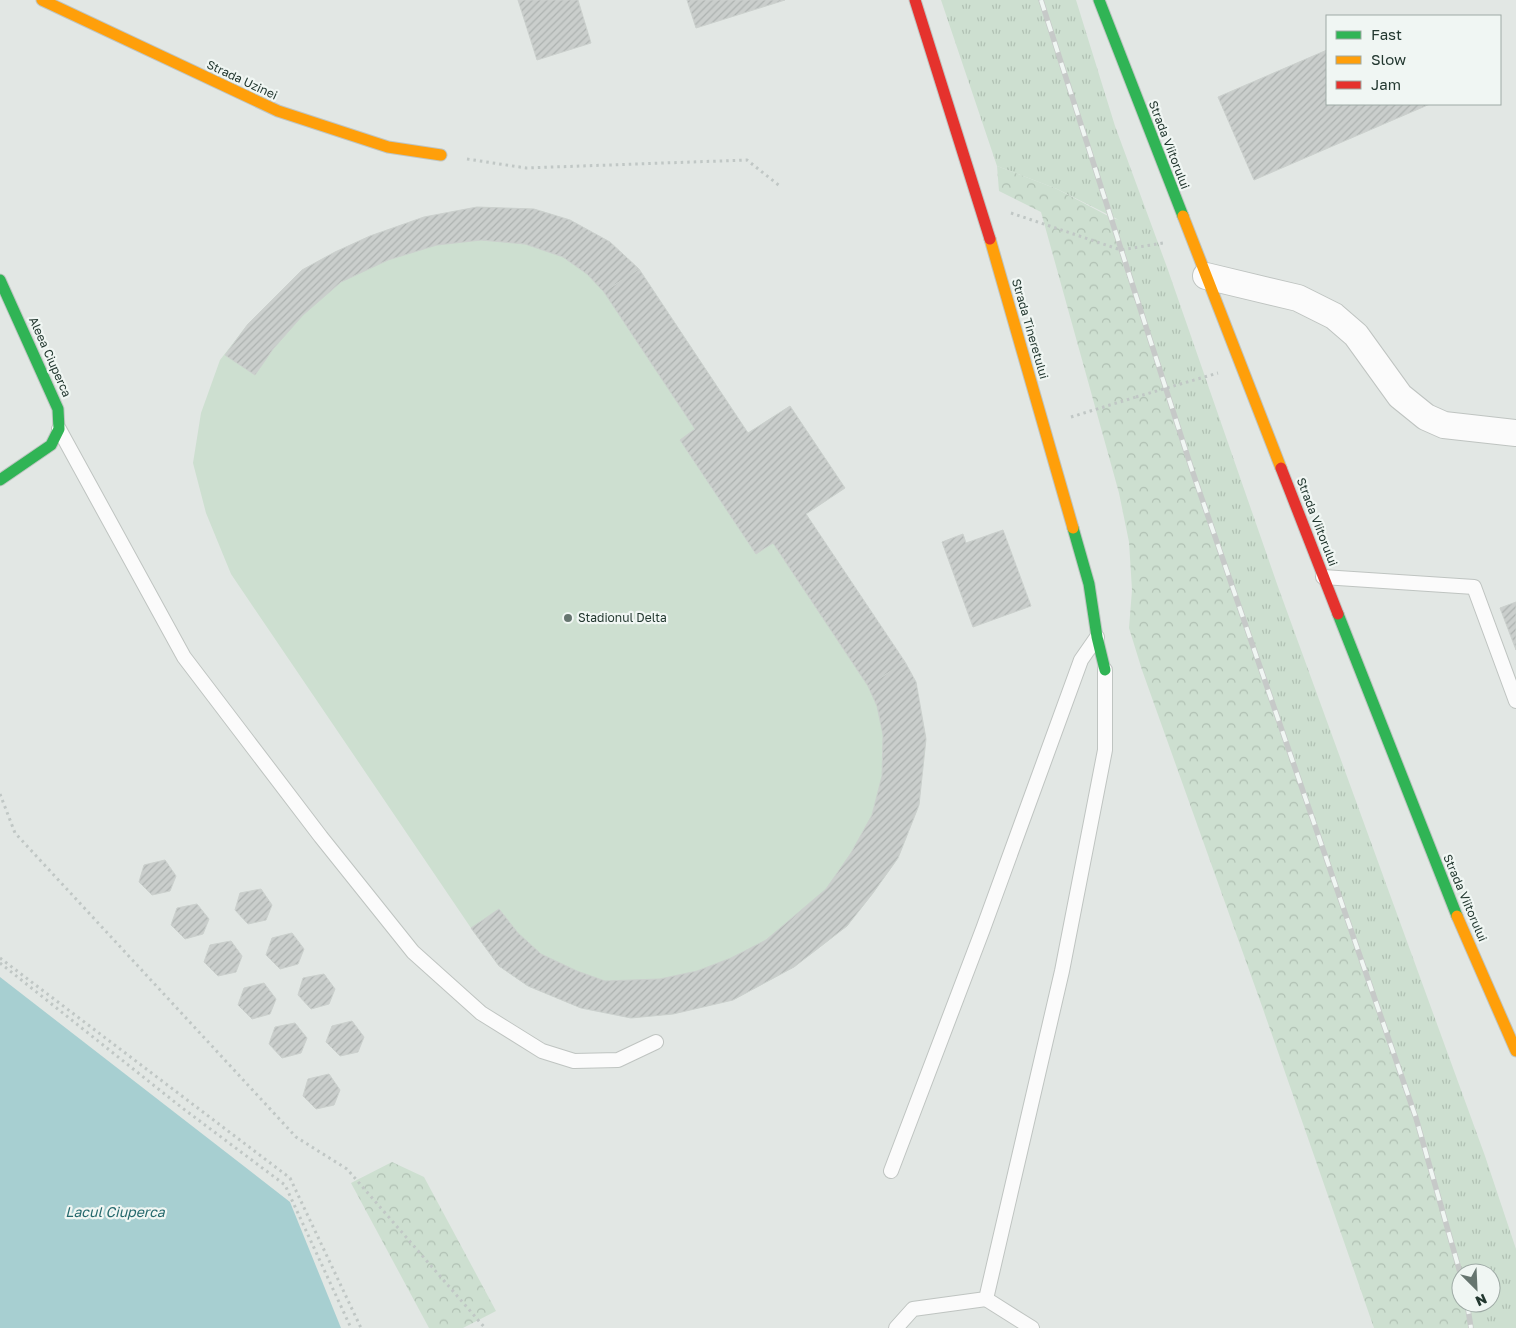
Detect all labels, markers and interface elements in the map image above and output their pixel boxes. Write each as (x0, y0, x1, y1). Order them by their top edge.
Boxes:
legend (1326, 15, 1501, 105)
text: Fast (1371, 25, 1402, 43)
text: Slow (1371, 50, 1406, 68)
street label: Strada Uzinei (204, 57, 280, 102)
text: Jam (1371, 75, 1401, 93)
street label: Strada Viitorului (1146, 99, 1193, 191)
street label: Strada Tineretului (1009, 277, 1052, 381)
street label: Aleea Ciuperca (26, 314, 75, 399)
street label: Strada Viitorului (1294, 476, 1341, 568)
place label: Stadionul Delta (578, 610, 667, 625)
marker: Stadionul Delta (562, 612, 574, 624)
street label: Strada Viitorului (1440, 852, 1491, 944)
water label: Lacul Ciuperca (65, 1203, 166, 1220)
north arrow (1451, 1263, 1501, 1313)
text: N (1473, 1290, 1490, 1310)

